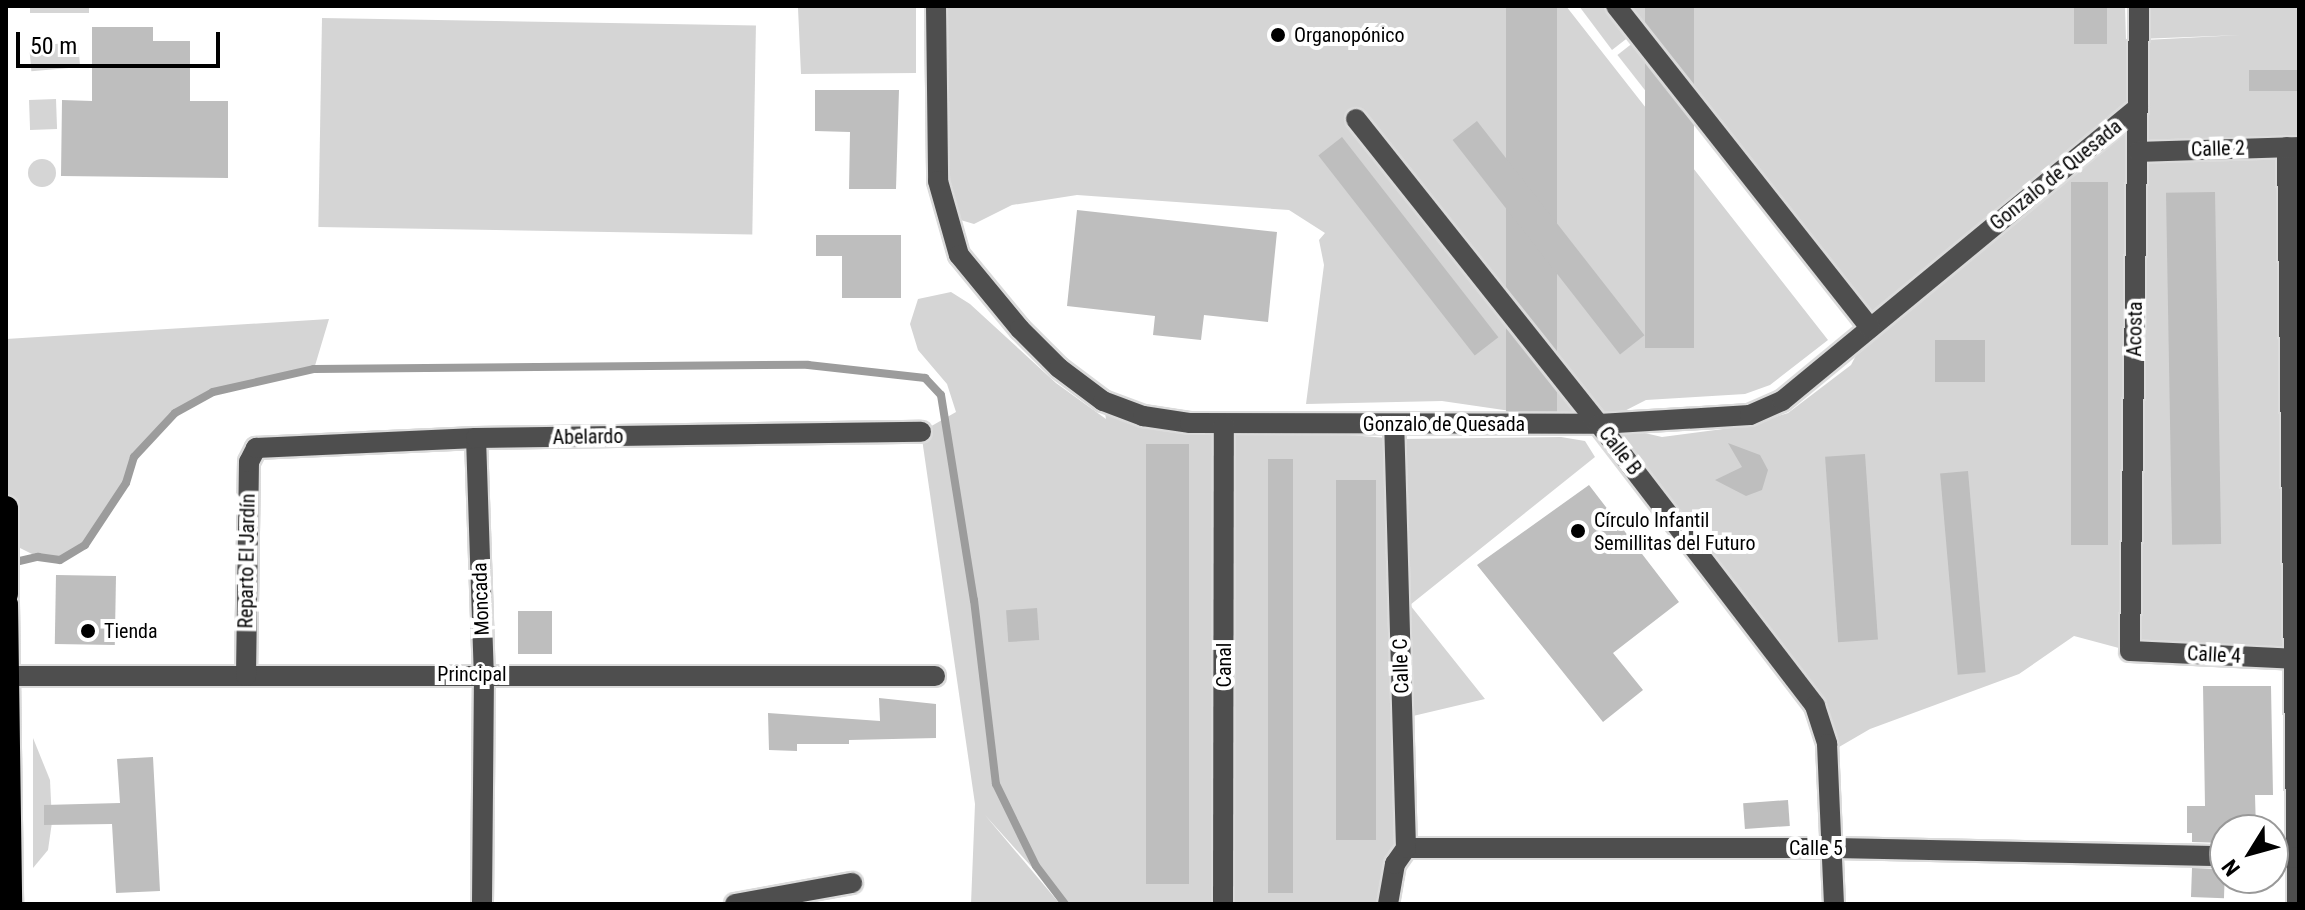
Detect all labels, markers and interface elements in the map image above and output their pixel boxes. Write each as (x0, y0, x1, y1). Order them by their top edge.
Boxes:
scale bar (20, 16, 224, 66)
place label: Organopónico (1294, 23, 1405, 47)
marker: Organopónico (1269, 26, 1287, 44)
text: 50 m (30, 32, 77, 60)
street label: Gonzalo de Quesada (1985, 115, 2127, 235)
street label: Calle 2 (2191, 136, 2245, 162)
street label: Acosta (2123, 301, 2147, 357)
street label: Gonzalo de Quesada (1363, 412, 1525, 436)
street label: Calle B (1594, 422, 1646, 480)
street label: Abelardo (552, 424, 624, 450)
street label: Reparto El Jardín (234, 493, 260, 629)
place label: Círculo Infantil Semillitas del Futuro (1594, 508, 1755, 555)
marker: Círculo Infantil Semillitas del Futuro (1569, 522, 1587, 540)
street label: Moncada (468, 562, 494, 636)
place label: Tienda (104, 619, 158, 643)
marker: Tienda (79, 622, 97, 640)
street label: Calle C (1388, 638, 1414, 694)
street label: Calle 4 (2186, 642, 2242, 668)
street label: Canal (1212, 643, 1236, 687)
street label: Principal (437, 662, 507, 686)
north arrow (2209, 814, 2289, 894)
street label: Calle 5 (1789, 836, 1843, 860)
text: N (2217, 855, 2245, 880)

